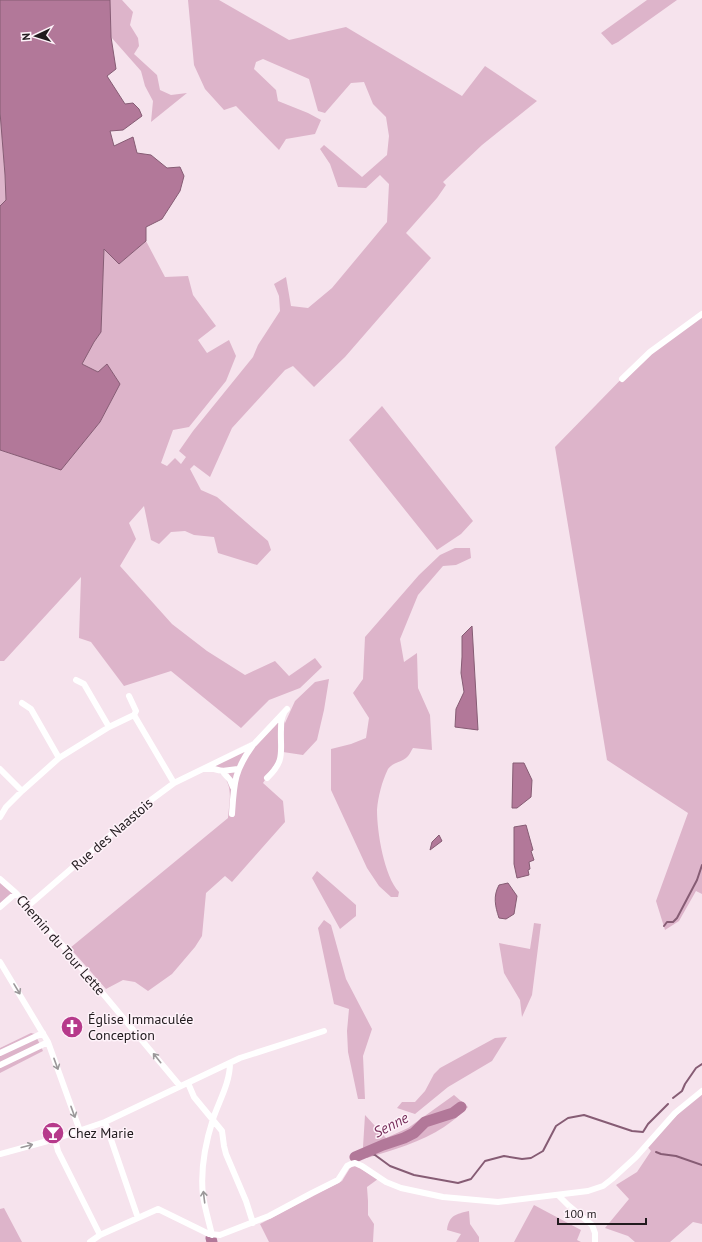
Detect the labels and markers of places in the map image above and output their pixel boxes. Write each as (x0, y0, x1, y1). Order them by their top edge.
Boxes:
place label: Église Immaculée Conception (88, 1010, 193, 1044)
church icon: Église Immaculée Conception (59, 1014, 85, 1040)
bar icon: Chez Marie (40, 1120, 66, 1146)
place label: Chez Marie (68, 1124, 134, 1142)

